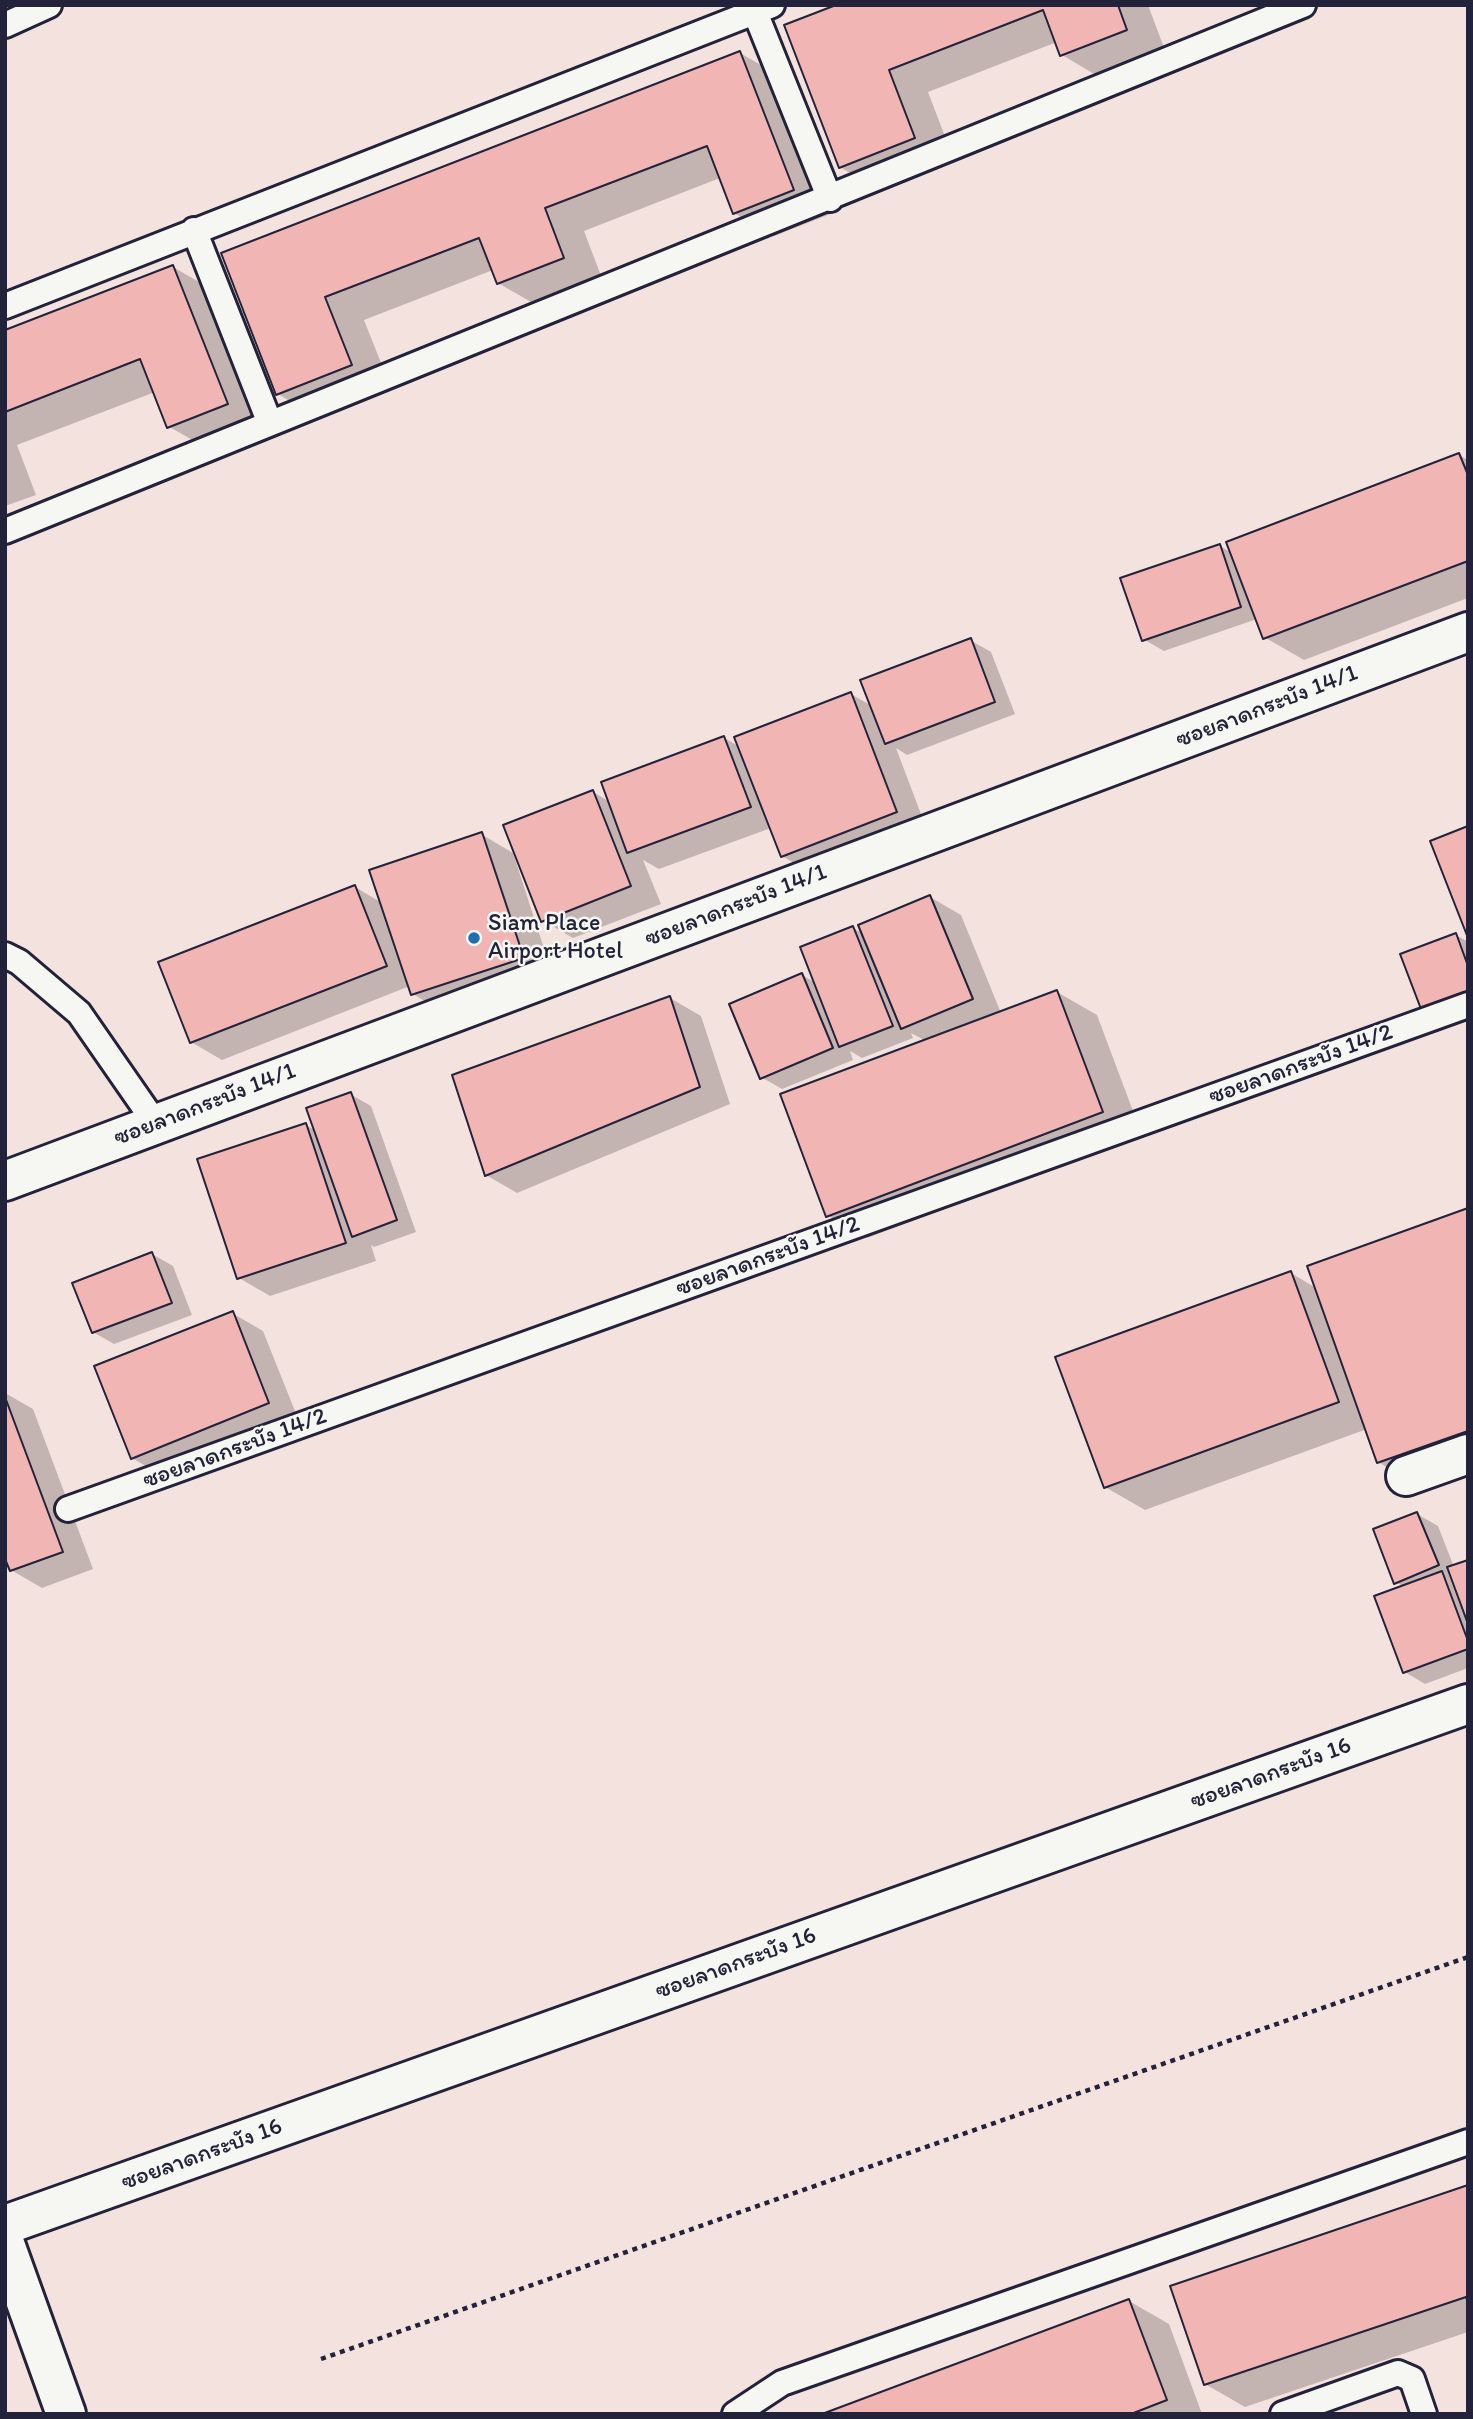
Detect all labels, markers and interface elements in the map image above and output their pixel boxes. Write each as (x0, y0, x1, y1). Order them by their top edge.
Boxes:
street label: ซอยลาดกระบัง 14/1 (1172, 659, 1362, 755)
street label: ซอยลาดกระบัง 14/1 (641, 858, 831, 954)
place label: Siam Place Airport Hotel (488, 910, 623, 966)
marker: Siam Place Airport Hotel (466, 930, 482, 946)
street label: ซอยลาดกระบัง 14/2 (1205, 1018, 1397, 1112)
street label: ซอยลาดกระบัง 14/1 (110, 1057, 300, 1153)
street label: ซอยลาดกระบัง 14/2 (672, 1210, 864, 1304)
street label: ซอยลาดกระบัง 14/2 (139, 1402, 331, 1496)
street label: ซอยลาดกระบัง 16 (1187, 1732, 1355, 1816)
street label: ซอยลาดกระบัง 16 (652, 1922, 820, 2006)
street label: ซอยลาดกระบัง 16 (118, 2113, 286, 2197)

